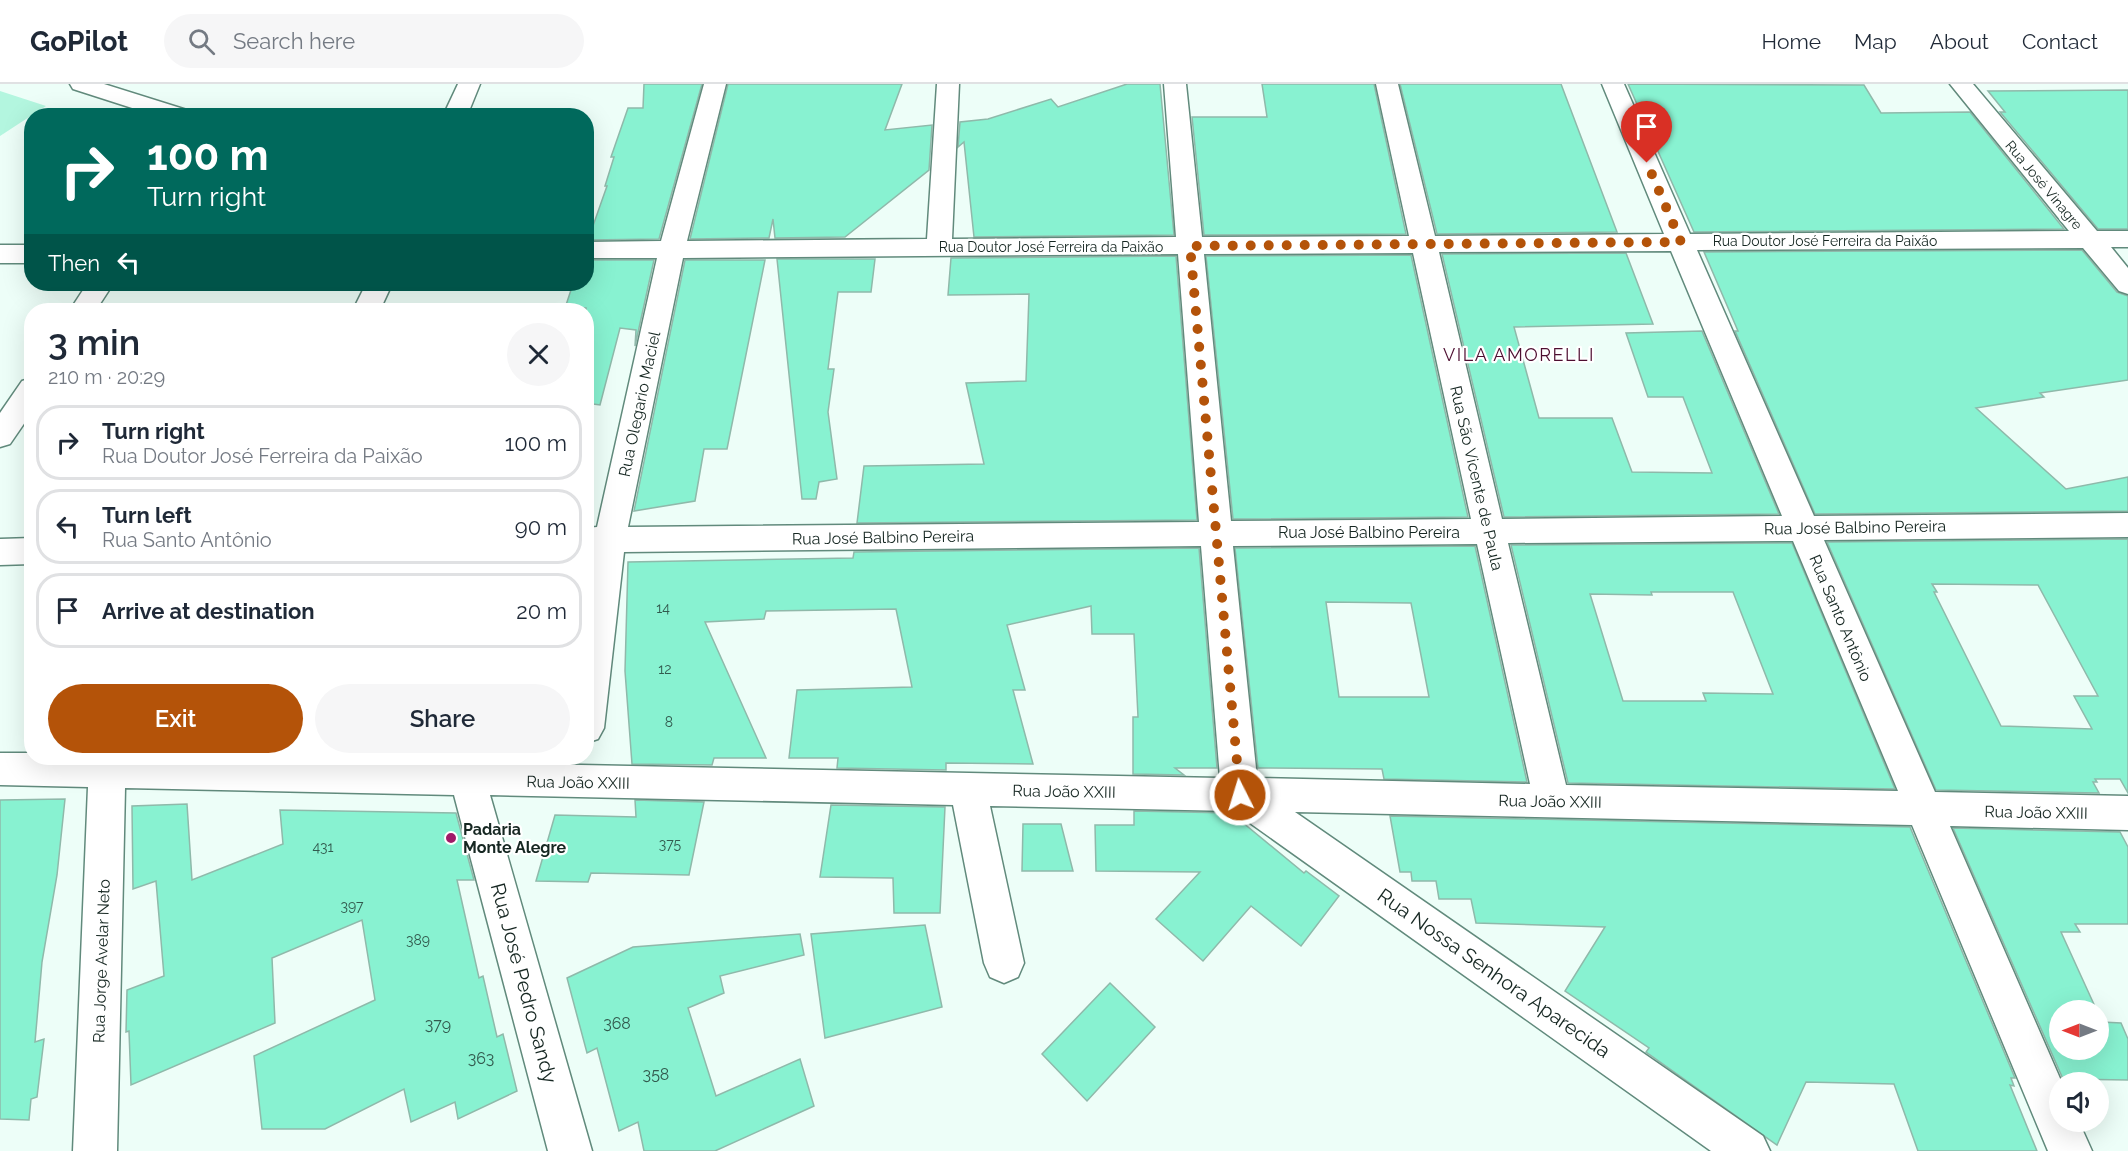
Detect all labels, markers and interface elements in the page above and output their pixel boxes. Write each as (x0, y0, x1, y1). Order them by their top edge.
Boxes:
search box (164, 14, 584, 68)
text: GoPilot (30, 25, 128, 58)
icon: search (185, 25, 218, 58)
text: Search here (233, 28, 355, 54)
text: Home (1762, 29, 1821, 54)
text: Map (1854, 29, 1897, 54)
text: About (1930, 29, 1989, 54)
text: Contact (2022, 29, 2098, 54)
pin (1621, 101, 1672, 163)
icon: arrive (1630, 110, 1663, 143)
text: 100 m (147, 131, 269, 180)
icon: right (48, 132, 126, 210)
street label: Rua José Vinagre (2002, 137, 2086, 233)
text: Turn right (147, 181, 266, 212)
street label: Rua Doutor José Ferreira da Paixão (1713, 233, 1937, 249)
street label: Rua Doutor José Ferreira da Paixão (939, 239, 1163, 255)
icon: left (112, 246, 145, 279)
text: Then (48, 250, 100, 276)
text: 3 min (48, 321, 140, 363)
button: close (507, 323, 570, 386)
street label: Rua Olegario Maciel (615, 329, 664, 479)
district label: VILA AMORELLI (1443, 344, 1595, 365)
text: 210 m · 20:29 (48, 365, 165, 389)
street label: Rua São Vicente de Paula (1446, 384, 1507, 572)
text: Turn right (102, 418, 205, 444)
icon: right (51, 426, 84, 459)
text: 100 m (505, 430, 567, 456)
text: Rua Doutor José Ferreira da Paixão (102, 444, 423, 468)
text: Turn left (102, 502, 192, 528)
icon: left (51, 510, 84, 543)
text: 90 m (515, 514, 567, 540)
street label: Rua José Balbino Pereira (1764, 516, 1946, 539)
street label: Rua José Balbino Pereira (1278, 523, 1460, 542)
street label: Rua José Balbino Pereira (792, 526, 974, 549)
text: Rua Santo Antônio (102, 528, 272, 552)
street label: Rua Santo Antônio (1805, 552, 1876, 684)
icon: arrive (51, 594, 84, 627)
text: Arrive at destination (102, 598, 315, 624)
text: 20 m (516, 598, 567, 624)
house number: 14 (656, 600, 670, 616)
house number: 12 (658, 661, 672, 677)
button: Exit (48, 684, 303, 753)
button: Share (315, 684, 570, 753)
house number: 8 (665, 714, 673, 730)
position arrow (1208, 763, 1272, 827)
street label: Rua João XXIII (526, 772, 630, 793)
street label: Rua João XXIII (1012, 781, 1116, 802)
street label: Rua João XXIII (1498, 791, 1602, 812)
street label: Rua João XXIII (1984, 802, 2088, 823)
place label: Padaria Monte Alegre (463, 820, 567, 857)
marker: Padaria Monte Alegre (444, 831, 458, 845)
house number: 375 (659, 836, 682, 852)
house number: 431 (312, 839, 334, 855)
street label: Rua Jorge Avelar Neto (89, 879, 114, 1043)
street label: Rua José Pedro Sandy (486, 880, 562, 1086)
street label: Rua Nossa Senhora Aparecida (1373, 883, 1615, 1063)
house number: 397 (340, 898, 364, 914)
house number: 389 (406, 932, 430, 948)
north arrow (2049, 1000, 2109, 1060)
map controls (2049, 1000, 2109, 1132)
house number: 368 (603, 1014, 631, 1033)
house number: 379 (425, 1015, 451, 1034)
house number: 363 (468, 1049, 494, 1068)
house number: 358 (643, 1065, 669, 1084)
button: sound (2049, 1072, 2109, 1132)

